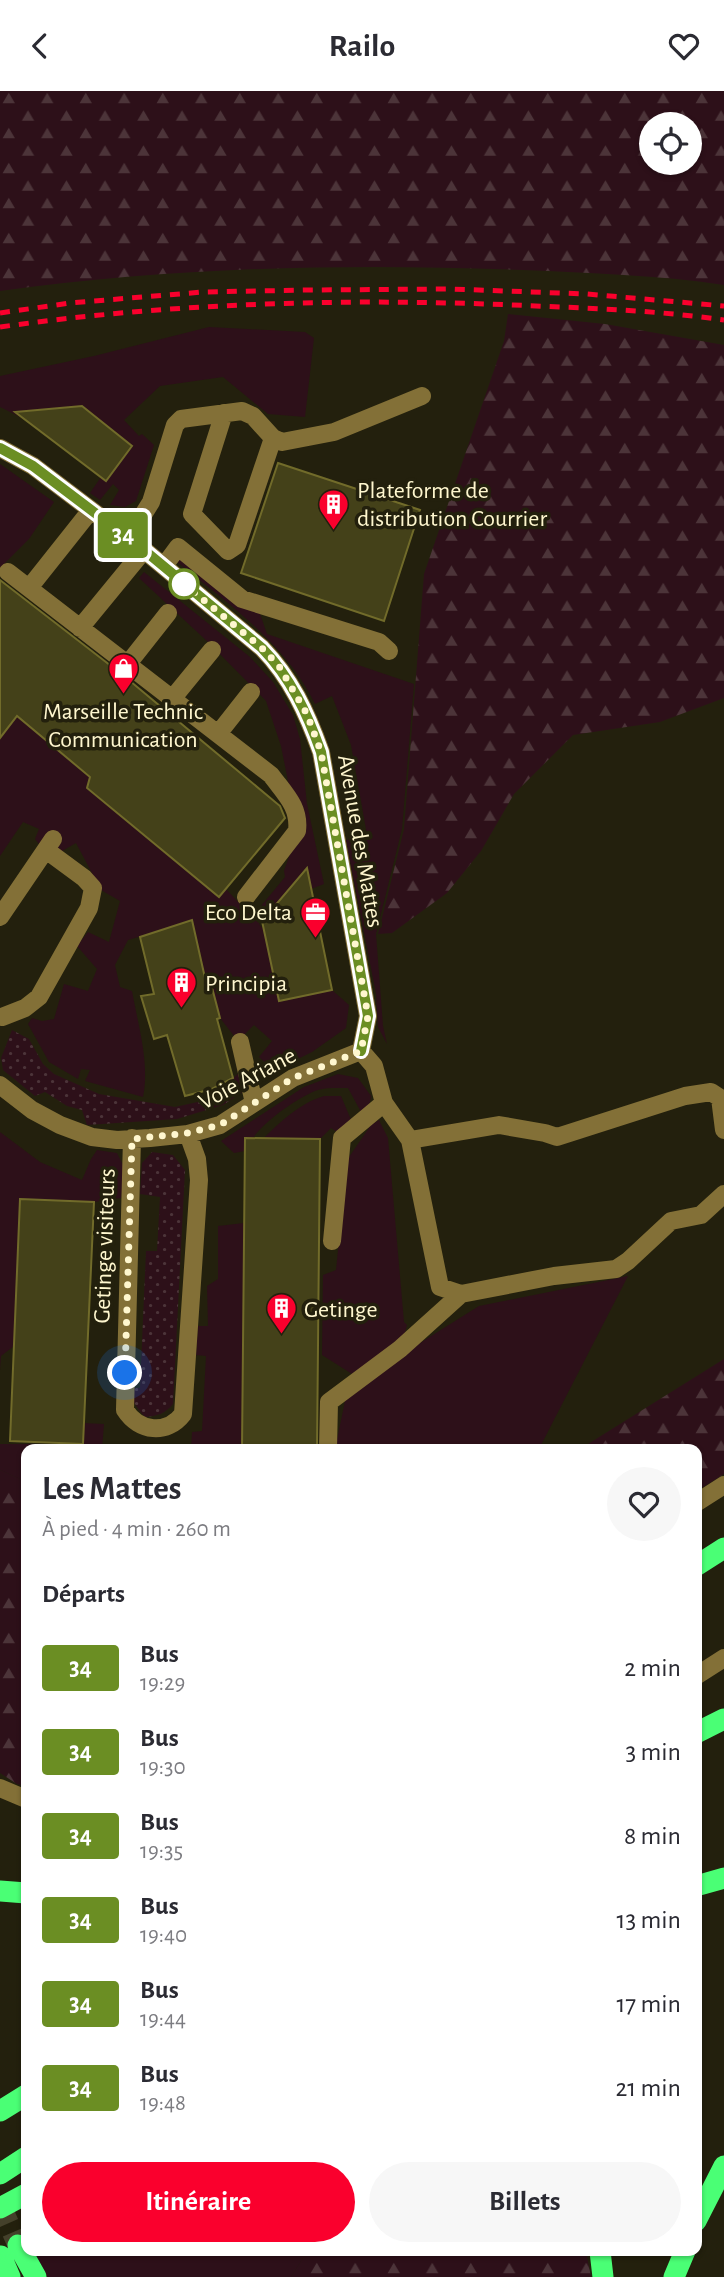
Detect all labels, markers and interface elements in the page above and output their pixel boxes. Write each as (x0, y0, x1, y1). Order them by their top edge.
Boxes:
icon: back (21, 27, 59, 65)
icon: heart (665, 27, 703, 65)
text: Railo (329, 30, 395, 62)
map controls (639, 112, 702, 175)
button: locate (639, 112, 702, 175)
place label: Plateforme de distribution Courrier (357, 479, 547, 531)
building icon: Plateforme de distribution Courrier (317, 487, 351, 531)
line badge: 34 (92, 512, 154, 558)
text: 34 (112, 523, 134, 547)
unlabelled marker (169, 569, 199, 599)
shop icon: Marseille Technic Communication (106, 652, 140, 696)
place label: Marseille Technic Communication (43, 700, 203, 752)
street label: Avenue des Mattes (333, 753, 387, 929)
office icon: Eco Delta (298, 895, 332, 939)
place label: Eco Delta (205, 901, 292, 925)
building icon: Principia (165, 966, 199, 1010)
place label: Principia (205, 972, 287, 996)
street label: Voie Ariane (195, 1043, 300, 1114)
street label: Getinge visiteurs (90, 1168, 120, 1324)
building icon: Getinge (264, 1292, 298, 1336)
place label: Getinge (304, 1298, 378, 1322)
your location (107, 1355, 142, 1390)
button: heart (607, 1467, 681, 1541)
text: Les Mattes (42, 1473, 181, 1506)
text: À pied · 4 min · 260 m (42, 1518, 231, 1541)
text: Départs (42, 1581, 125, 1607)
text: Bus (140, 1641, 179, 1667)
text: 2 min (624, 1655, 681, 1681)
text: 34 (69, 1656, 92, 1680)
text: 19:29 (140, 1672, 185, 1695)
text: Bus (140, 1725, 179, 1751)
text: 3 min (625, 1739, 681, 1765)
text: 34 (69, 1740, 92, 1764)
text: 19:30 (140, 1756, 186, 1779)
text: Bus (140, 1809, 179, 1835)
text: 8 min (624, 1823, 681, 1849)
text: 34 (69, 1824, 92, 1848)
text: 19:35 (140, 1840, 183, 1863)
text: Bus (140, 1893, 179, 1919)
text: 13 min (617, 1907, 681, 1933)
text: 34 (69, 1908, 92, 1932)
text: 19:40 (140, 1924, 187, 1947)
text: Bus (140, 1977, 179, 2003)
text: 17 min (616, 1991, 681, 2017)
text: 34 (69, 1992, 92, 2016)
text: 19:44 (140, 2008, 186, 2031)
text: Bus (140, 2061, 179, 2087)
text: 21 min (615, 2075, 681, 2101)
text: 34 (69, 2076, 92, 2100)
text: 19:48 (140, 2092, 186, 2115)
button: Itinéraire (42, 2162, 355, 2242)
button: Billets (369, 2162, 681, 2242)

